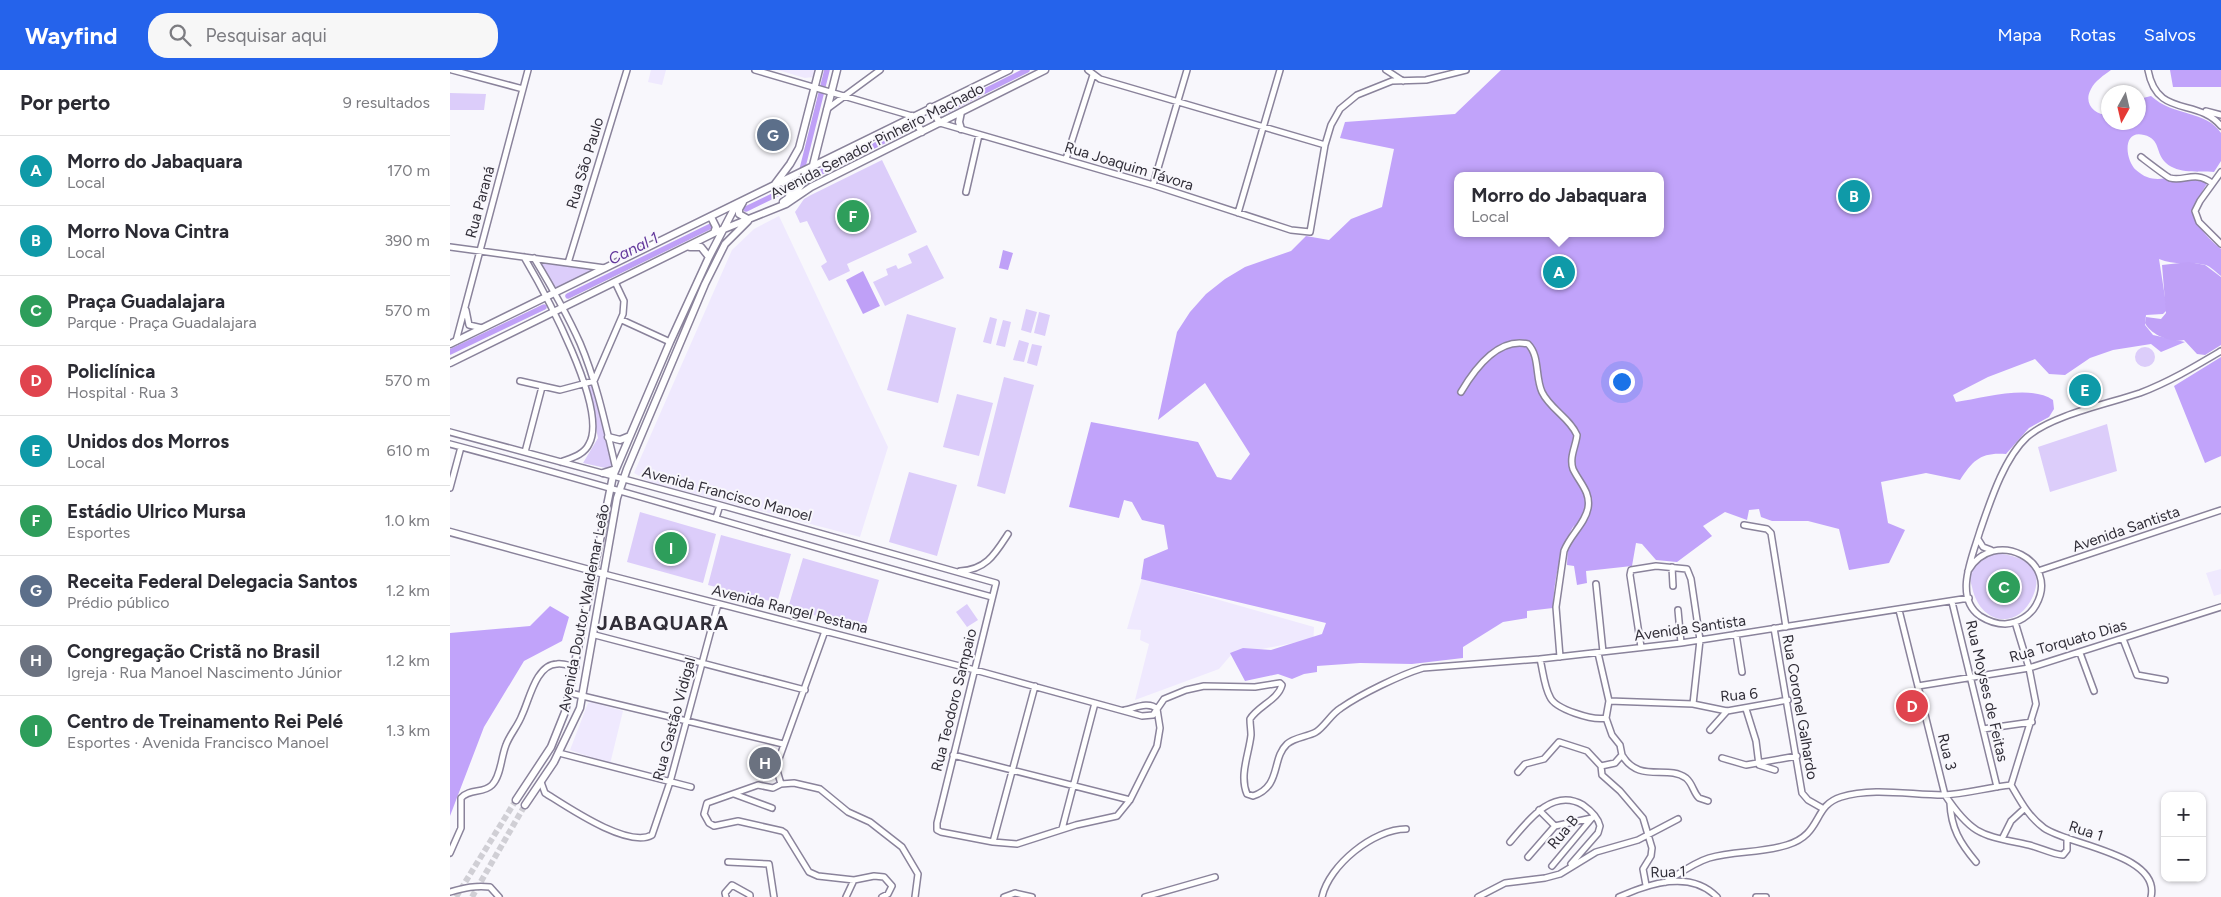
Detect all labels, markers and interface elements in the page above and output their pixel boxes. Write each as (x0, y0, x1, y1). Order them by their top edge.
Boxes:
search box (148, 13, 498, 58)
text: Wayfind (25, 21, 118, 50)
icon: search (166, 21, 194, 49)
text: Pesquisar aqui (206, 24, 327, 47)
text: Mapa (1998, 24, 2042, 46)
text: Rotas (2070, 24, 2116, 46)
text: Salvos (2144, 24, 2196, 46)
street label: Avenida Senador Pinheiro Machado (767, 79, 987, 203)
north arrow (2101, 85, 2146, 130)
text: Por perto (20, 90, 110, 115)
text: 9 resultados (343, 93, 430, 112)
street label: Rua São Paulo (563, 115, 608, 211)
pin: G (757, 116, 789, 154)
street label: Rua Joaquim Távora (1062, 138, 1196, 194)
text: Morro do Jabaquara (67, 150, 243, 173)
text: A (30, 161, 42, 180)
text: 170 m (387, 161, 430, 180)
street label: Rua Paraná (462, 164, 498, 240)
popup (1454, 172, 1664, 237)
text: Local (67, 173, 105, 192)
pin: B (1838, 177, 1870, 215)
text: Morro do Jabaquara (1471, 184, 1647, 207)
pin: F (837, 197, 869, 235)
text: Local (1471, 207, 1509, 226)
text: Morro Nova Cintra (67, 220, 229, 243)
water label: Canal 1 (605, 228, 662, 269)
text: B (31, 231, 41, 250)
text: 390 m (384, 231, 430, 250)
text: Local (67, 243, 105, 262)
pin: A (1543, 253, 1575, 291)
text: Praça Guadalajara (67, 290, 225, 313)
text: C (30, 301, 42, 320)
text: 570 m (384, 301, 430, 320)
text: Parque · Praça Guadalajara (67, 313, 257, 332)
text: Policlínica (67, 360, 155, 383)
your location (1609, 369, 1635, 395)
text: D (30, 371, 42, 390)
text: 570 m (384, 371, 430, 390)
pin: E (2069, 371, 2101, 409)
text: Hospital · Rua 3 (67, 383, 178, 402)
text: Unidos dos Morros (67, 430, 229, 453)
text: E (31, 441, 41, 460)
text: 610 m (387, 441, 430, 460)
text: Local (67, 453, 105, 472)
street label: Avenida Francisco Manoel (640, 463, 814, 525)
text: Estádio Ulrico Mursa (67, 500, 246, 523)
street label: Avenida Doutor Waldemar Leão (555, 502, 613, 714)
street label: Avenida Santista (2070, 502, 2182, 556)
text: F (32, 511, 40, 530)
text: 1.0 km (384, 511, 430, 530)
text: Esportes (67, 523, 130, 542)
pin: I (655, 529, 687, 567)
pin: C (1988, 568, 2020, 606)
text: Receita Federal Delegacia Santos (67, 570, 357, 593)
text: G (30, 581, 42, 600)
text: 1.2 km (386, 581, 430, 600)
street label: Avenida Rangel Pestana (710, 581, 870, 637)
text: Prédio público (67, 593, 170, 612)
district label: JABAQUARA (597, 611, 729, 635)
street label: Avenida Santista (1633, 611, 1747, 645)
street label: Rua Torquato Dias (2007, 616, 2129, 666)
street label: Rua Moyses de Feitas (1962, 618, 2012, 764)
street label: Rua Teodoro Sampaio (928, 626, 981, 773)
street label: Rua Coronel Galhardo (1778, 633, 1822, 781)
text: Congregação Cristã no Brasil (67, 640, 320, 663)
text: H (30, 651, 42, 670)
text: 1.2 km (386, 651, 430, 670)
street label: Rua Gastão Vidigal (649, 655, 699, 783)
text: Igreja · Rua Manoel Nascimento Júnior (67, 663, 342, 682)
street label: Rua 6 (1719, 684, 1759, 706)
pin: D (1896, 687, 1928, 725)
text: Centro de Treinamento Rei Pelé (67, 710, 343, 733)
text: I (34, 721, 38, 740)
text: 1.3 km (386, 721, 430, 740)
street label: Rua 3 (1934, 732, 1960, 772)
text: Esportes · Avenida Francisco Manoel (67, 733, 329, 752)
pin: H (749, 744, 781, 782)
map controls (2161, 792, 2206, 882)
button: + (2161, 792, 2206, 837)
street label: Rua B (1544, 812, 1582, 852)
street label: Rua 1 (2066, 817, 2106, 845)
button: − (2161, 837, 2206, 882)
street label: Rua 1 (1650, 862, 1686, 882)

